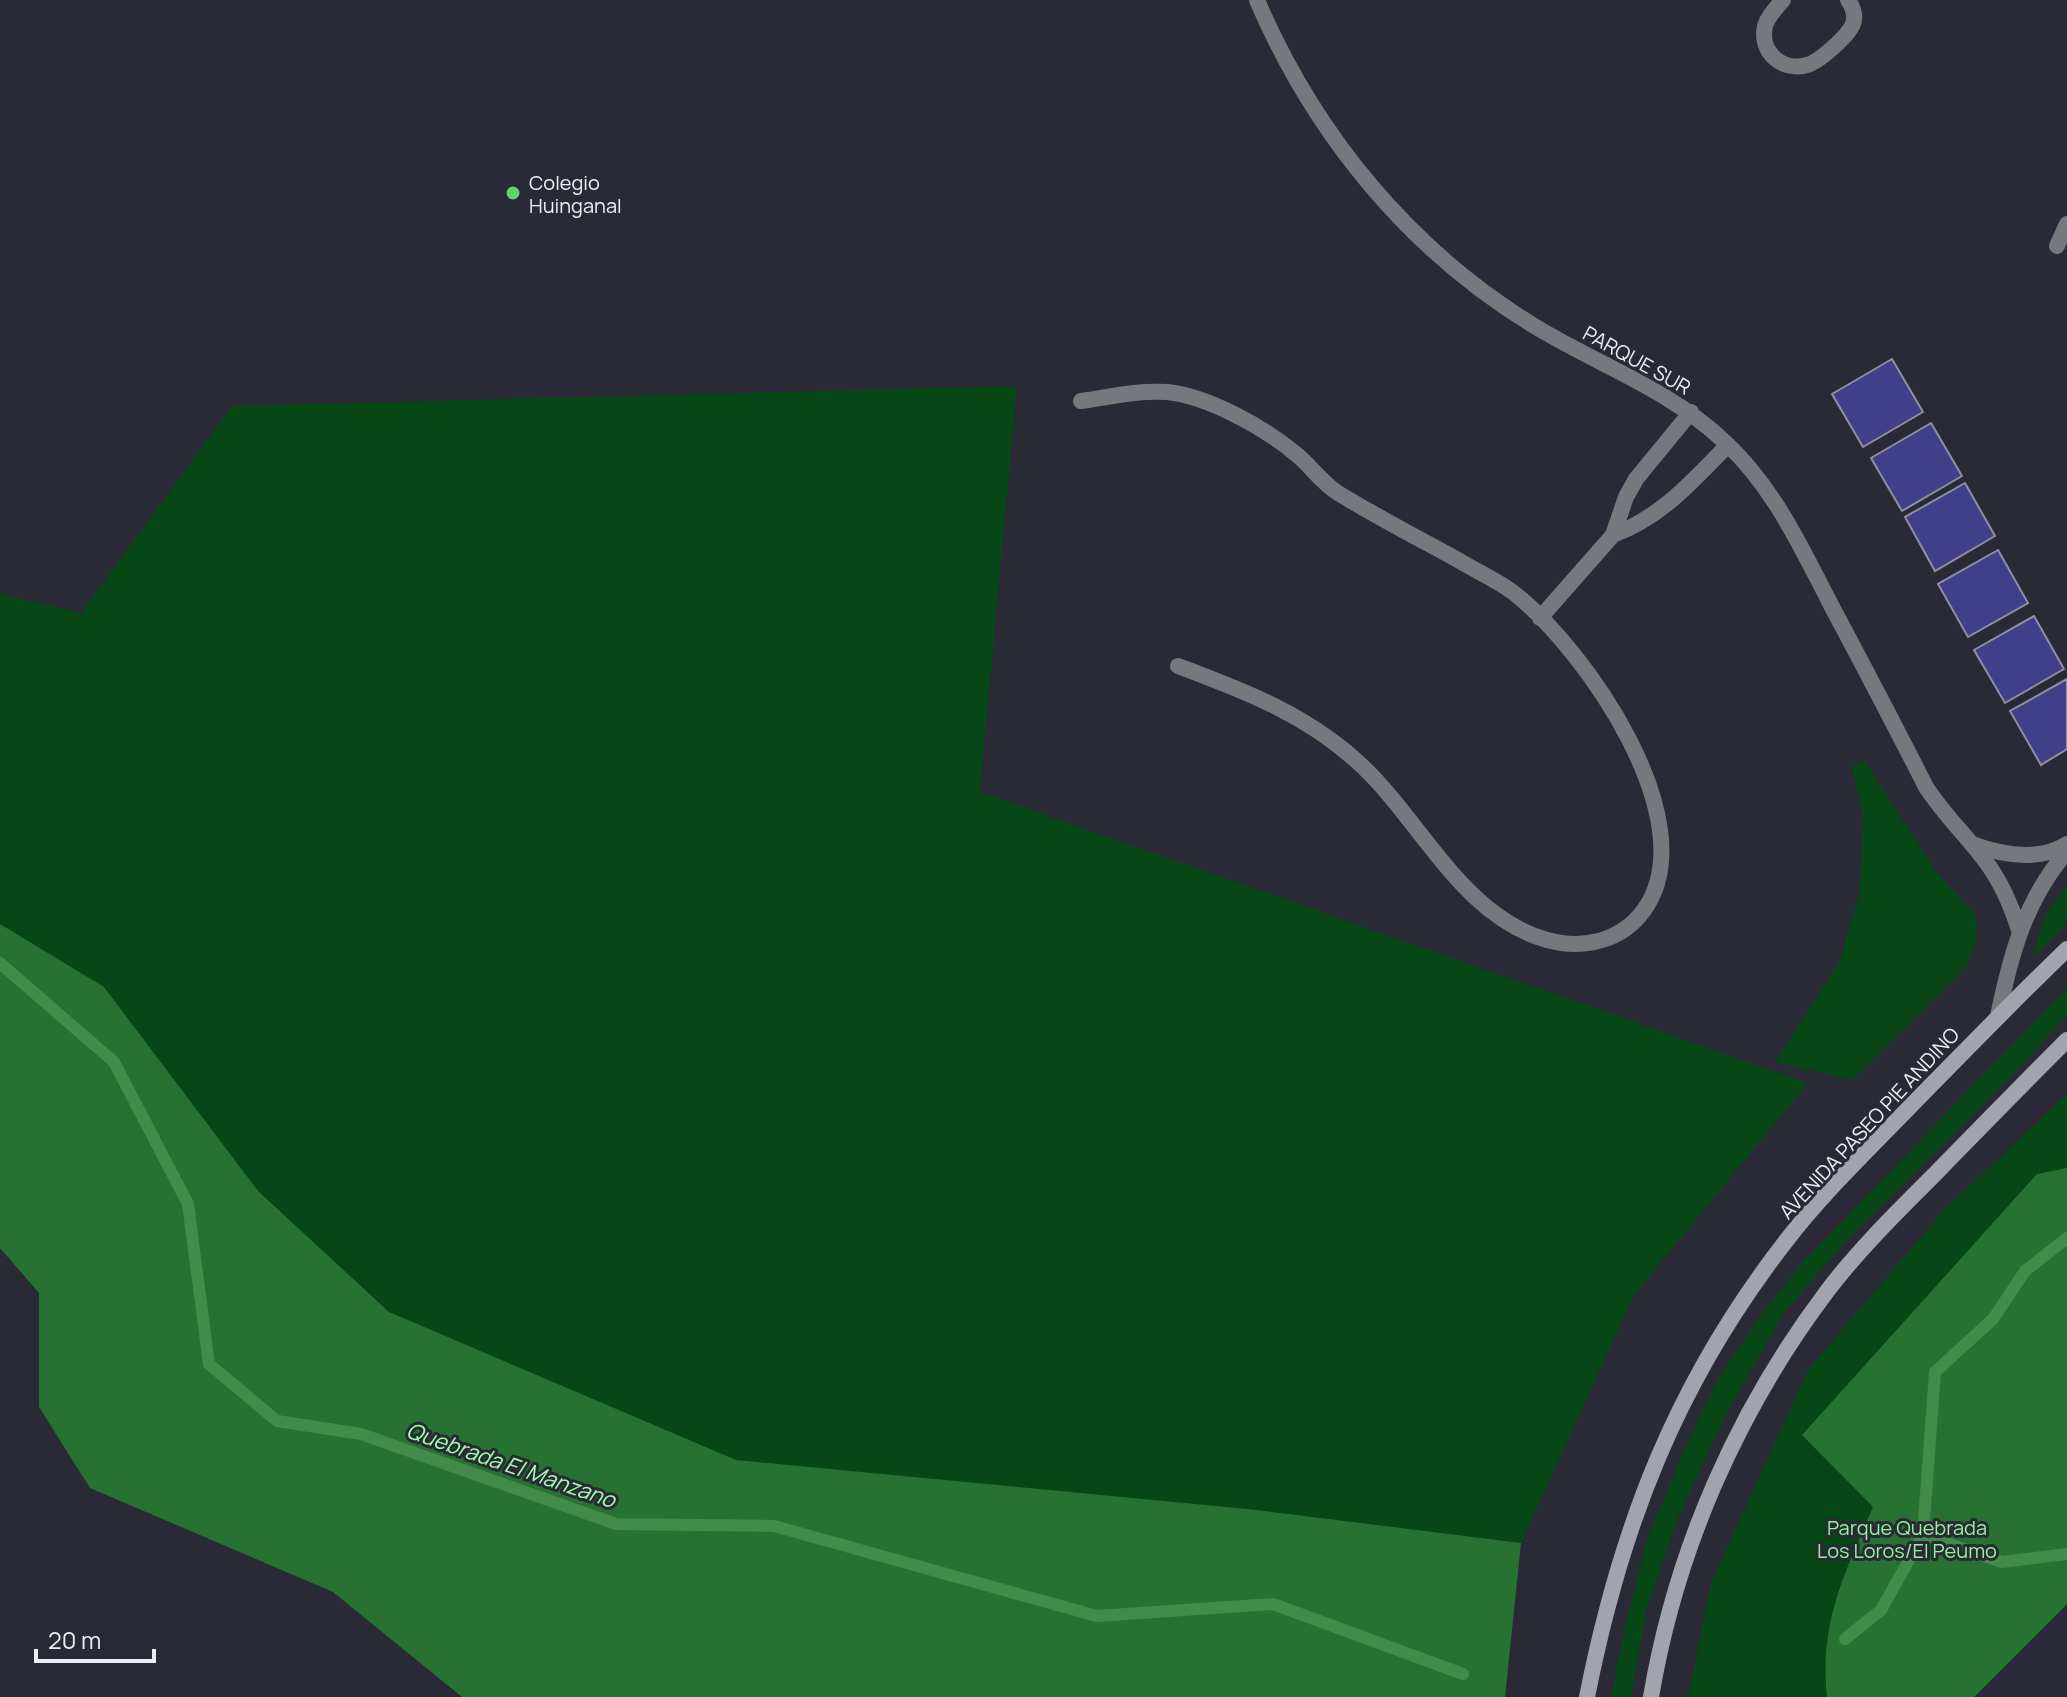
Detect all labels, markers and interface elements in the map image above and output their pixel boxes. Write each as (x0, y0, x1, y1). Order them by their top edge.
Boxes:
place label: Colegio Huinganal (529, 169, 622, 219)
marker: Colegio Huinganal (504, 184, 522, 202)
street label: PARQUE SUR (1578, 319, 1696, 401)
street label: AVENIDA PASEO PIE ANDINO (1773, 1021, 1965, 1225)
water label: Quebrada El Manzano (402, 1415, 621, 1516)
park label: Parque Quebrada Los Loros/El Peumo (1817, 1514, 1997, 1564)
scale bar (36, 1613, 154, 1663)
text: 20 m (48, 1623, 101, 1656)

